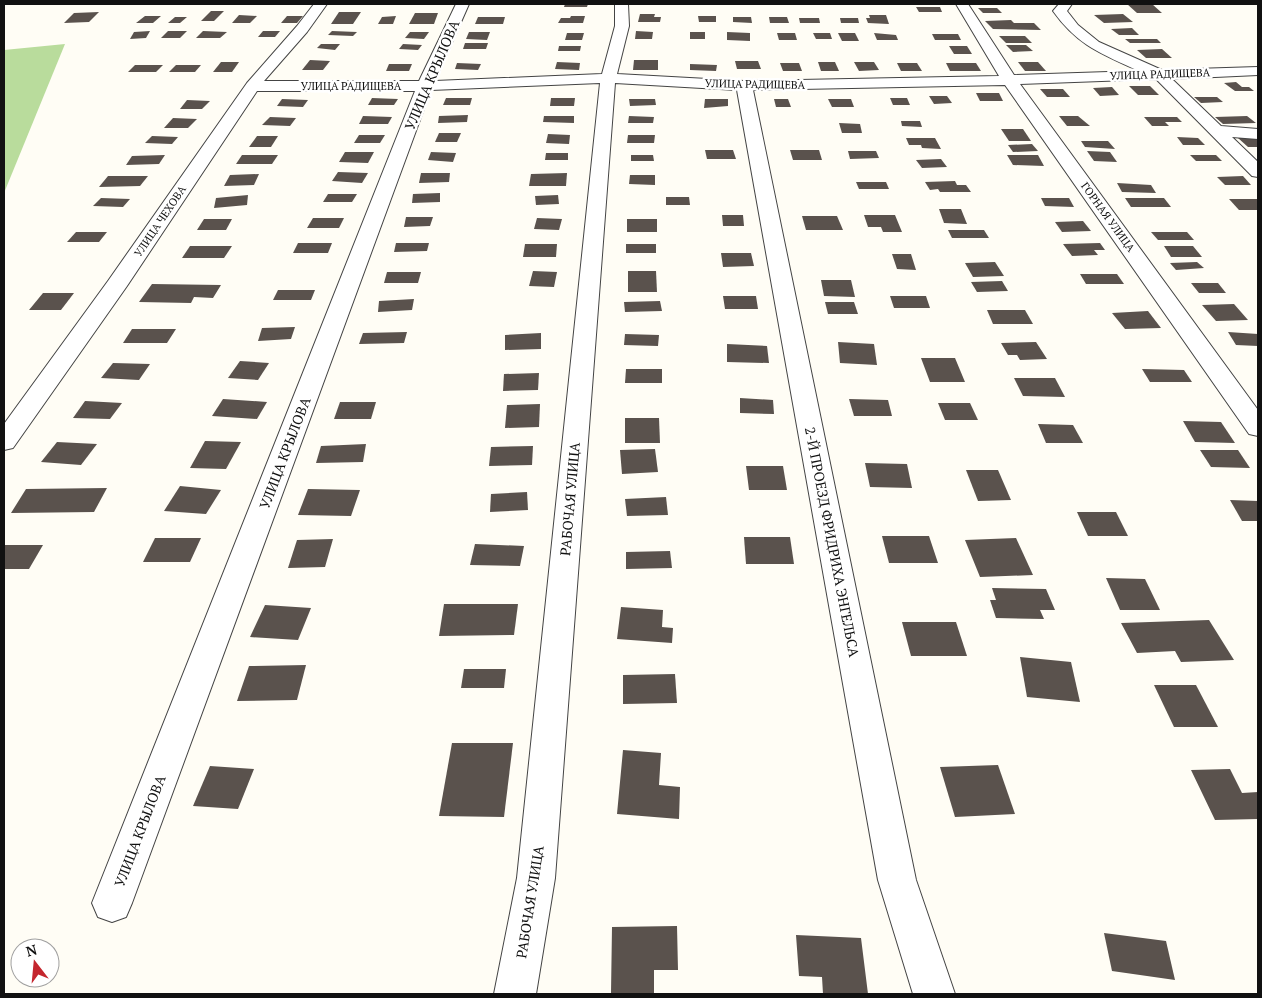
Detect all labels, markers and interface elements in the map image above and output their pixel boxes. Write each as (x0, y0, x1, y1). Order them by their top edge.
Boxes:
street label: УЛИЦА КРЫЛОВА (400, 16, 464, 133)
street label: УЛИЦА РАДИЩЕВА (1110, 65, 1211, 83)
street label: УЛИЦА РАДИЩЕВА (705, 76, 806, 92)
street label: УЛИЦА РАДИЩЕВА (301, 79, 402, 93)
street label: ГОРНАЯ УЛИЦА (1078, 179, 1138, 255)
street label: УЛИЦА ЧЕХОВА (131, 182, 189, 259)
street label: УЛИЦА КРЫЛОВА (255, 394, 315, 511)
street label: 2-Й ПРОЕЗД ФРИДРИХА ЭНГЕЛЬСА (801, 425, 864, 659)
street label: РАБОЧАЯ УЛИЦА (555, 441, 584, 557)
street label: УЛИЦА КРЫЛОВА (110, 772, 170, 889)
street label: РАБОЧАЯ УЛИЦА (511, 844, 548, 960)
north arrow (10, 938, 60, 988)
text: N (24, 939, 39, 961)

